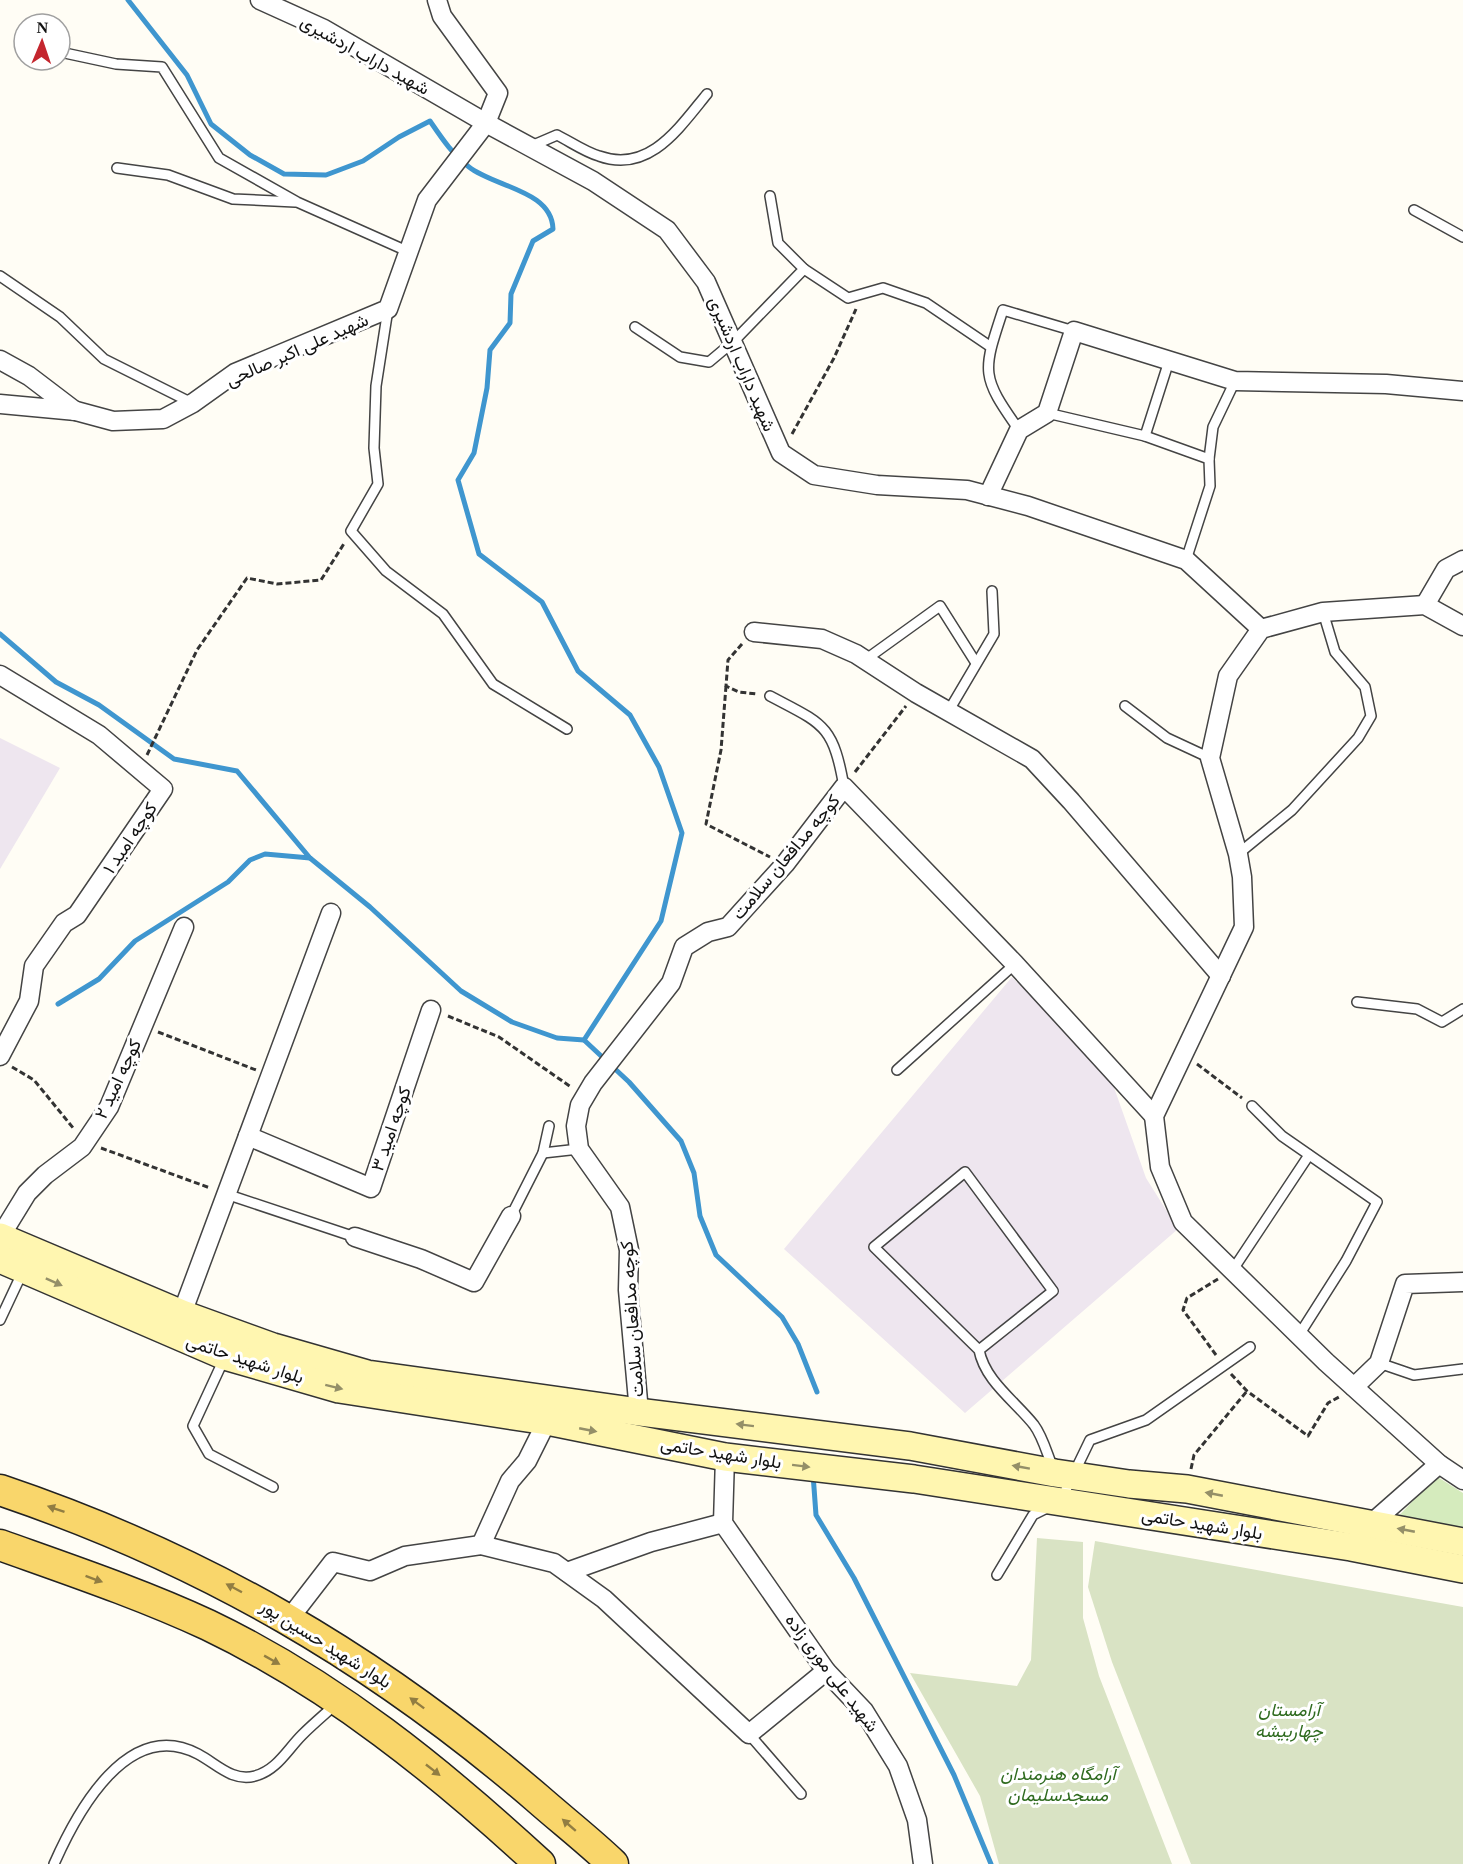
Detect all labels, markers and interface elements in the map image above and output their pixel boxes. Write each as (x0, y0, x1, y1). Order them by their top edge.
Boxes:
street label: شهید داراب اردشیری (297, 11, 433, 100)
north arrow (12, 12, 72, 72)
text: N (36, 19, 49, 36)
street label: شهید داراب اردشیری (704, 294, 779, 435)
street label: شهید علی اکبر صالحی (223, 310, 372, 391)
street label: کوچه مدافعان سلامت (728, 791, 846, 925)
street label: کوچه امید ۱ (99, 799, 163, 878)
street label: کوچه امید ۲ (91, 1036, 147, 1123)
street label: کوچه امید ۳ (367, 1084, 417, 1175)
street label: کوچه مدافعان سلامت (617, 1240, 649, 1398)
one-way arrow (45, 1277, 62, 1286)
street label: بلوار شهید حاتمی (183, 1331, 306, 1388)
one-way arrow (325, 1382, 343, 1392)
one-way arrow (736, 1420, 755, 1430)
one-way arrow (579, 1426, 598, 1435)
street label: بلوار شهید حاتمی (659, 1434, 783, 1473)
one-way arrow (792, 1461, 811, 1471)
one-way arrow (1012, 1462, 1031, 1471)
one-way arrow (1204, 1489, 1223, 1498)
one-way arrow (47, 1503, 65, 1513)
street label: بلوار شهید حاتمی (1140, 1505, 1264, 1544)
one-way arrow (1396, 1525, 1415, 1534)
one-way arrow (86, 1575, 104, 1585)
one-way arrow (226, 1583, 243, 1593)
street label: بلوار شهيد حسین پور (255, 1595, 395, 1694)
street label: شهید علی موری زاده (780, 1610, 883, 1736)
one-way arrow (263, 1655, 280, 1665)
one-way arrow (410, 1697, 425, 1709)
park label: آرامستان چهاربیشه (1255, 1700, 1325, 1743)
one-way arrow (425, 1763, 440, 1775)
park label: آرامگاه هنرمندان مسجدسلیمان (1000, 1764, 1121, 1805)
one-way arrow (561, 1819, 577, 1832)

